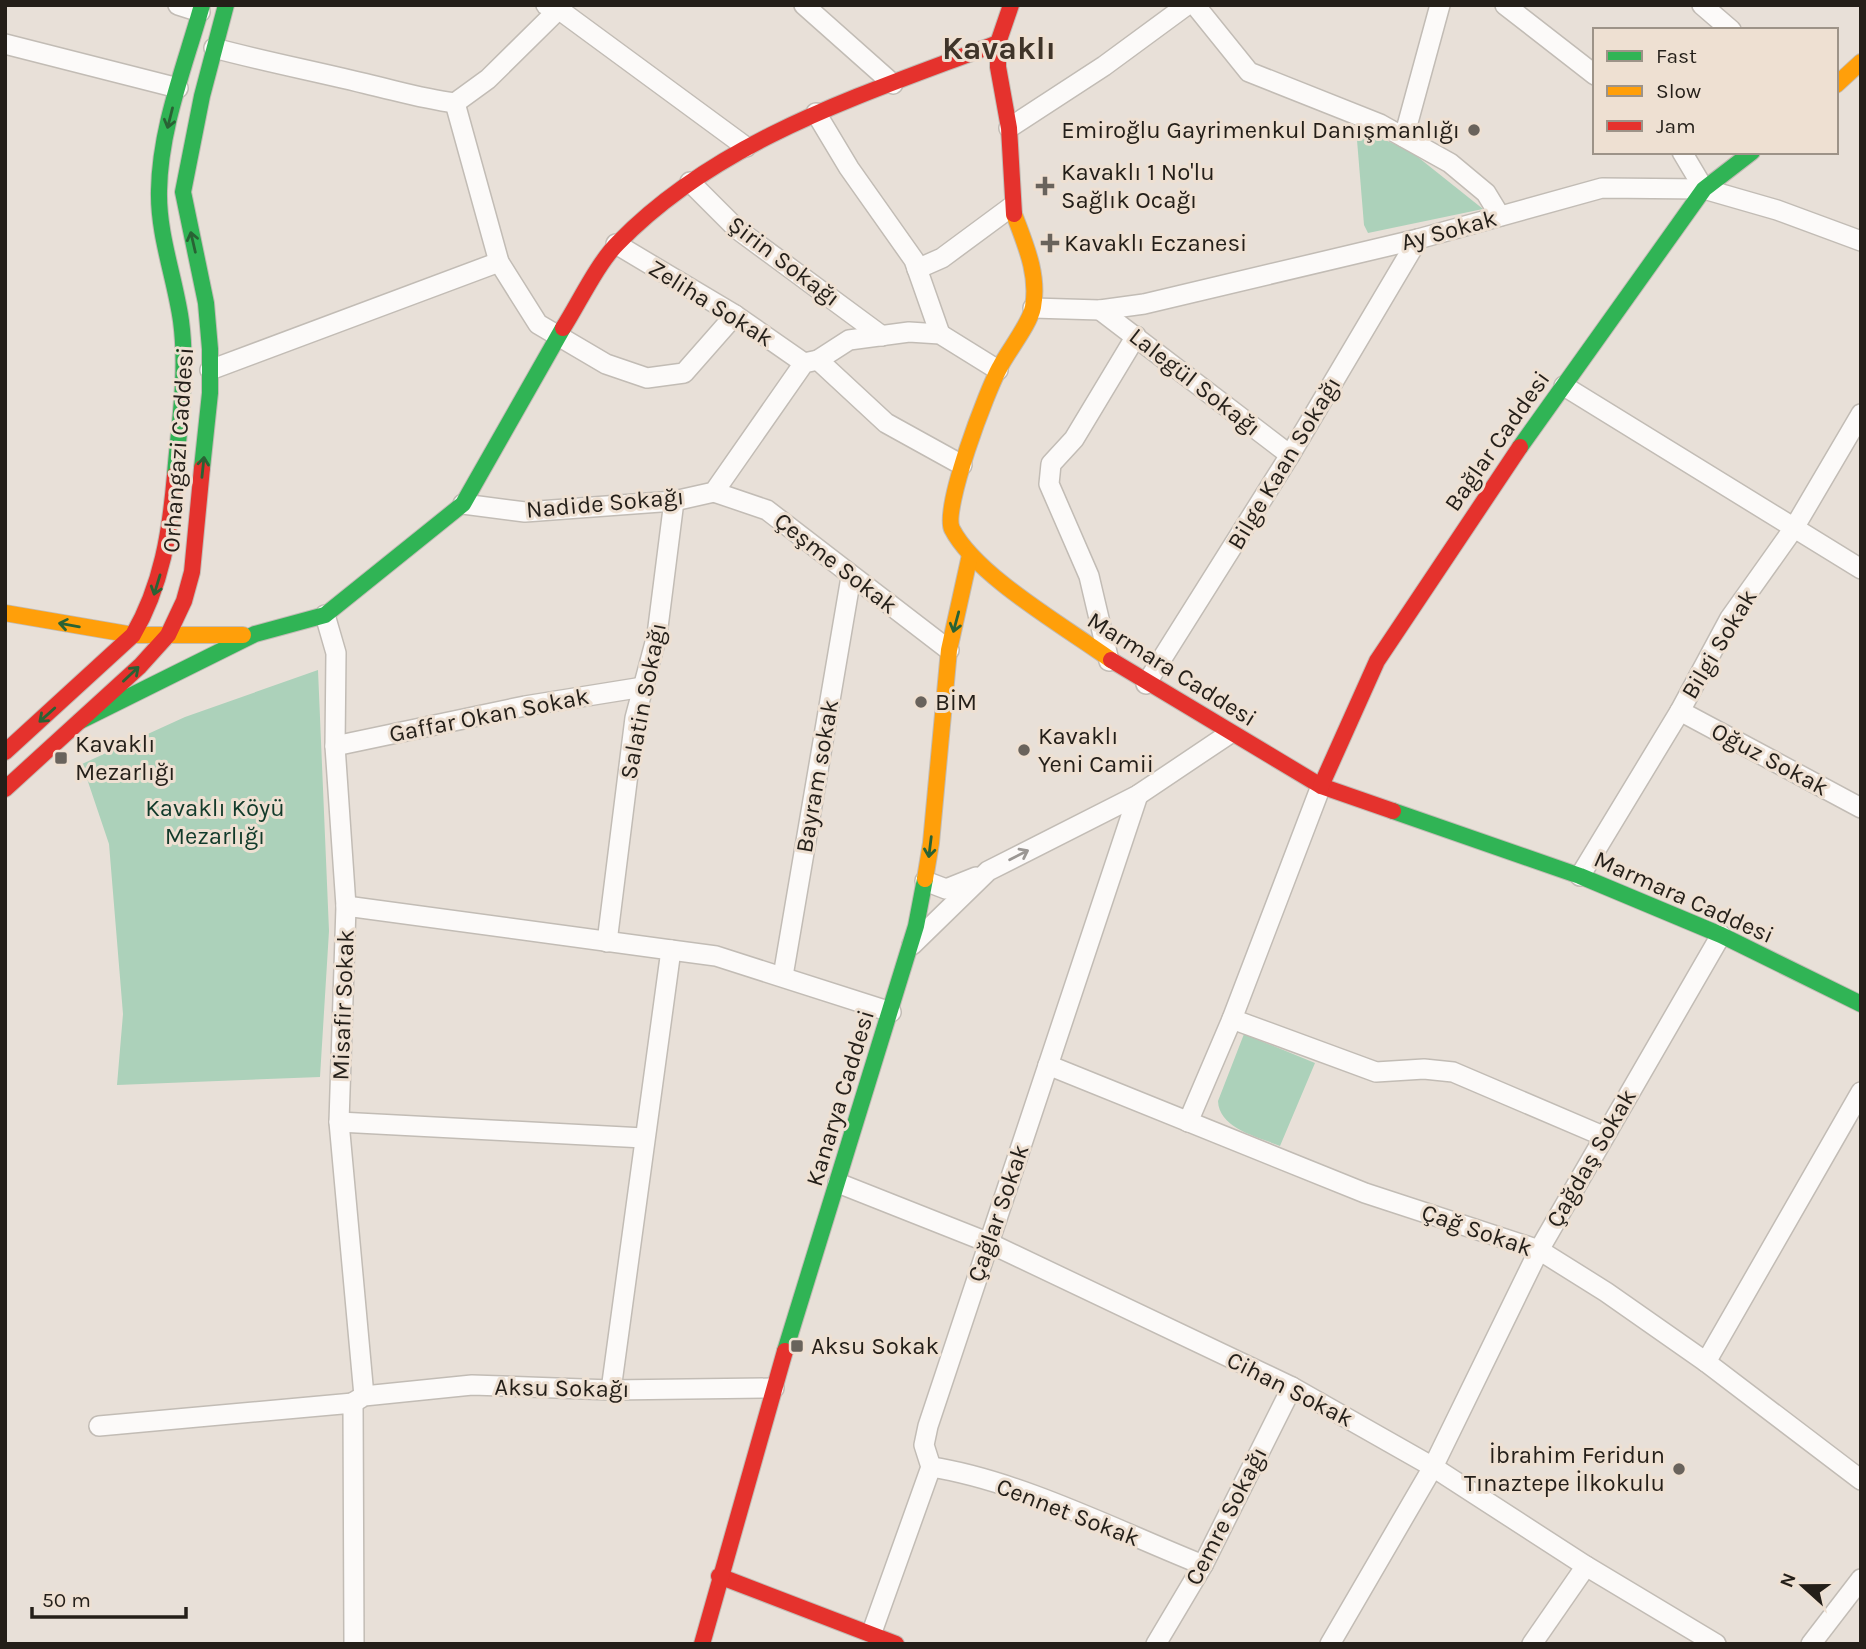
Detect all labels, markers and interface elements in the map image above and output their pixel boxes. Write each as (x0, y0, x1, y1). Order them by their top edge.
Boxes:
legend (1593, 28, 1838, 154)
district label: Kavaklı (942, 30, 1056, 67)
text: Fast (1656, 44, 1697, 68)
text: Slow (1656, 79, 1701, 103)
one-way arrow (163, 106, 176, 129)
text: Jam (1656, 114, 1696, 138)
place label: Emiroğlu Gayrimenkul Danışmanlığı (1061, 116, 1460, 144)
marker: Emiroğlu Gayrimenkul Danışmanlığı (1466, 122, 1482, 138)
place label: Kavaklı 1 No'lu Sağlık Ocağı (1061, 158, 1215, 214)
marker: Kavaklı 1 No'lu Sağlık Ocağı (1035, 176, 1055, 196)
street label: Ay Sokak (1398, 204, 1500, 256)
street label: Şirin Sokağı (723, 210, 845, 312)
place label: Kavaklı Eczanesi (1064, 229, 1247, 257)
one-way arrow (186, 231, 199, 254)
marker: Kavaklı Eczanesi (1042, 235, 1058, 251)
street label: Zeliha Sokak (644, 254, 778, 352)
street label: Lalegül Sokağı (1124, 322, 1266, 442)
street label: Orhangazi Caddesi (157, 346, 199, 554)
street label: Bağlar Caddesi (1438, 366, 1556, 516)
street label: Bilge Kaan Sokağı (1221, 372, 1347, 554)
one-way arrow (197, 457, 210, 479)
street label: Nadide Sokağı (525, 482, 685, 524)
street label: Çeşme Sokak (769, 506, 903, 620)
one-way arrow (149, 574, 162, 596)
street label: Bilgi Sokak (1675, 584, 1763, 704)
street label: Marmara Caddesi (1082, 606, 1262, 732)
one-way arrow (949, 610, 962, 633)
one-way arrow (58, 618, 81, 631)
street label: Salatin Sokağı (614, 620, 672, 782)
one-way arrow (122, 666, 139, 683)
street label: Gaffar Okan Sokak (387, 682, 591, 748)
place label: BİM (935, 688, 977, 716)
marker: BİM (913, 694, 929, 710)
street label: Bayram sokak (790, 697, 844, 855)
one-way arrow (39, 706, 56, 723)
street label: Oğuz Sokak (1707, 716, 1833, 802)
place label: Kavaklı Yeni Camii (1038, 722, 1154, 778)
place label: Kavaklı Mezarlığı (75, 730, 176, 786)
marker: Kavaklı Yeni Camii (1016, 742, 1032, 758)
marker: Kavaklı Mezarlığı (53, 750, 69, 766)
park label: Kavaklı Köyü Mezarlığı (145, 794, 285, 850)
one-way arrow (923, 836, 936, 858)
street label: Marmara Caddesi (1590, 845, 1778, 949)
one-way arrow (1008, 848, 1029, 862)
street label: Misafir Sokak (326, 929, 360, 1081)
street label: Kanarya Caddesi (800, 1007, 880, 1189)
street label: Çağdaş Sokak (1540, 1084, 1642, 1232)
street label: Çağlar Sokak (961, 1141, 1035, 1285)
street label: Çağ Sokak (1418, 1198, 1536, 1262)
place label: Aksu Sokak (811, 1332, 939, 1360)
marker: Aksu Sokak (789, 1338, 805, 1354)
street label: Cihan Sokak (1222, 1345, 1358, 1433)
street label: Aksu Sokağı (494, 1373, 630, 1403)
place label: İbrahim Feridun Tınaztepe İlkokulu (1464, 1441, 1665, 1497)
street label: Cemre Sokağı (1179, 1442, 1273, 1590)
marker: İbrahim Feridun Tınaztepe İlkokulu (1671, 1461, 1687, 1477)
street label: Cennet Sokak (993, 1472, 1143, 1552)
north arrow (1768, 1551, 1838, 1621)
text: N (1775, 1570, 1801, 1591)
scale bar (32, 1576, 186, 1620)
text: 50 m (42, 1588, 91, 1612)

